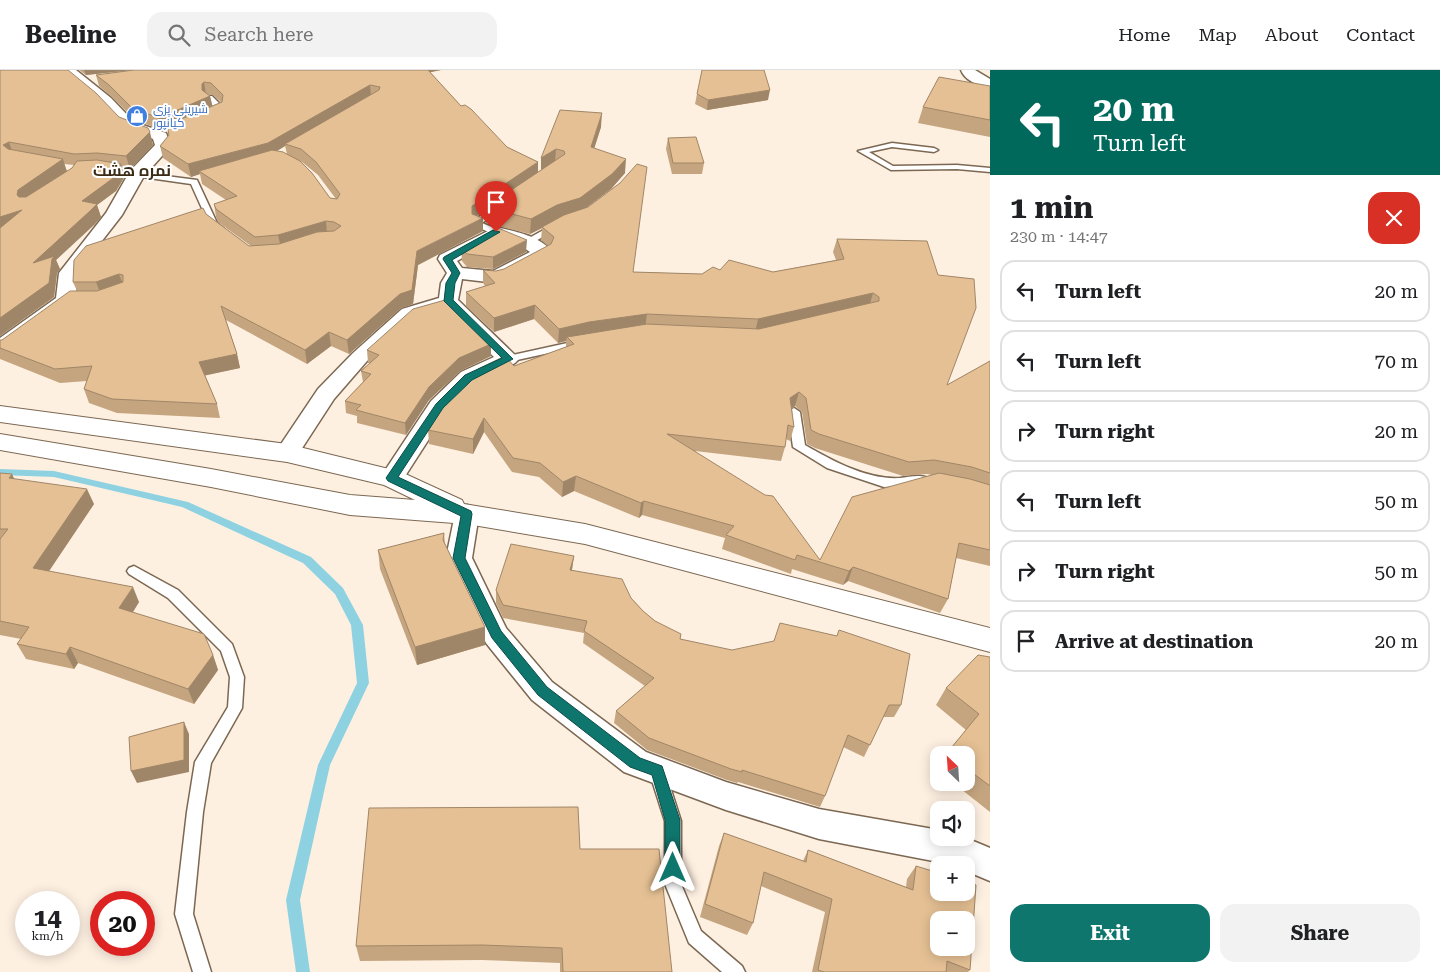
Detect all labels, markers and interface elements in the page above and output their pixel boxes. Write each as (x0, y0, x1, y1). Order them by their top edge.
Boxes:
search box (147, 12, 497, 57)
text: Beeline (25, 21, 117, 49)
icon: search (165, 21, 193, 49)
text: Search here (205, 23, 313, 46)
text: Home (1118, 24, 1170, 45)
text: Map (1198, 24, 1237, 45)
text: About (1265, 24, 1318, 45)
text: Contact (1346, 24, 1415, 45)
text: 20 m (1093, 89, 1175, 130)
icon: left (1010, 90, 1075, 155)
place label: شیرینی پزی کیانپور (152, 102, 208, 131)
shop icon: شیرینی پزی کیانپور (125, 104, 149, 128)
text: Turn left (1093, 131, 1186, 156)
district label: نمره هشت (93, 161, 171, 180)
pin (475, 181, 517, 232)
icon: arrive (482, 188, 510, 216)
text: 1 min (1010, 190, 1093, 225)
button: close (1368, 192, 1420, 244)
text: 230 m · 14:47 (1010, 227, 1108, 246)
icon: left (1012, 277, 1040, 305)
text: Turn left (1055, 280, 1141, 303)
text: 20 m (1375, 280, 1418, 303)
icon: left (1012, 347, 1040, 375)
text: Turn left (1055, 350, 1141, 373)
text: 70 m (1375, 350, 1418, 373)
icon: right (1012, 417, 1040, 445)
text: Turn right (1055, 420, 1155, 443)
text: 20 m (1375, 420, 1418, 443)
icon: left (1012, 487, 1040, 515)
text: Turn left (1055, 490, 1141, 513)
text: 50 m (1375, 490, 1418, 513)
icon: right (1012, 557, 1040, 585)
text: Turn right (1055, 560, 1155, 583)
text: 50 m (1375, 560, 1418, 583)
icon: arrive (1012, 627, 1040, 655)
text: Arrive at destination (1055, 630, 1253, 653)
text: 20 m (1375, 630, 1418, 653)
north arrow (930, 746, 975, 791)
map controls (930, 746, 975, 956)
button: sound (930, 801, 975, 846)
position arrow (646, 841, 698, 893)
button: + (930, 856, 975, 901)
speed limit sign: 20 (90, 891, 155, 956)
text: 14 (33, 903, 62, 932)
button: Exit (1010, 904, 1210, 962)
button: Share (1220, 904, 1420, 962)
button: − (930, 911, 975, 956)
text: km/h (31, 929, 64, 943)

